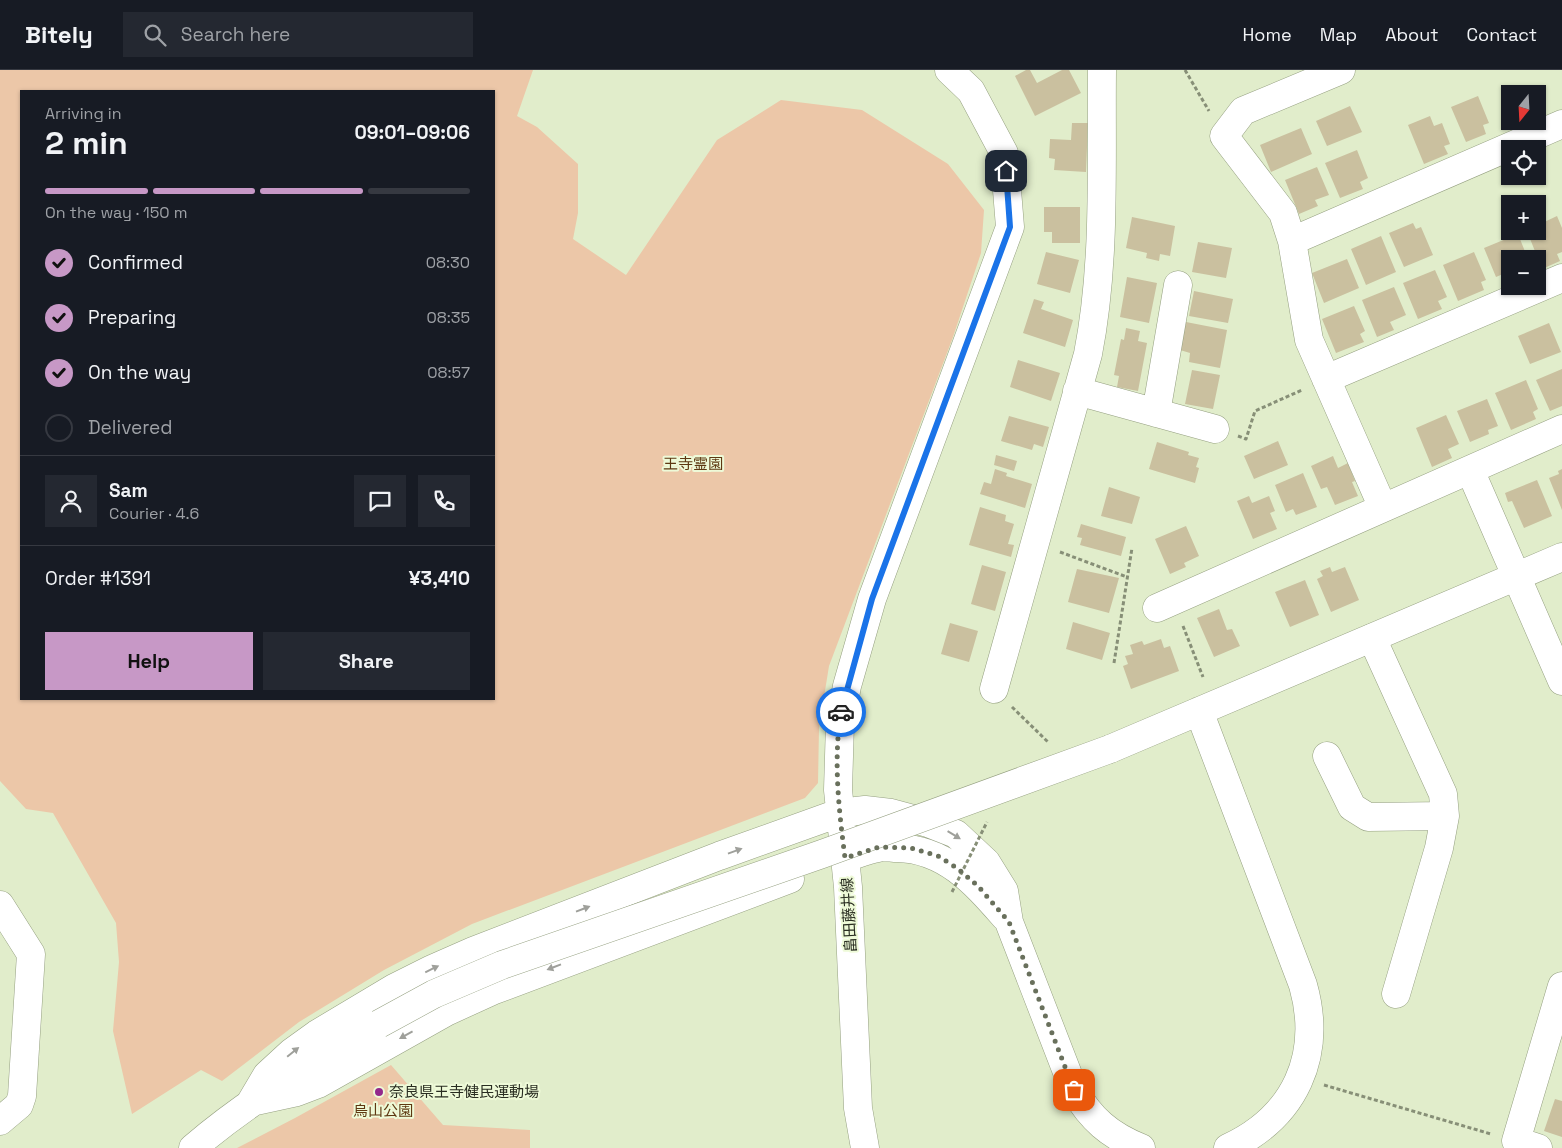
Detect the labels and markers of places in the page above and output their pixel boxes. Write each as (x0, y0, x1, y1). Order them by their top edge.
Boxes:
pin (985, 150, 1027, 192)
pin (1053, 1069, 1095, 1111)
place label: 奈良県王寺健民運動場 (389, 1082, 539, 1101)
marker: 奈良県王寺健民運動場 (373, 1086, 385, 1098)

